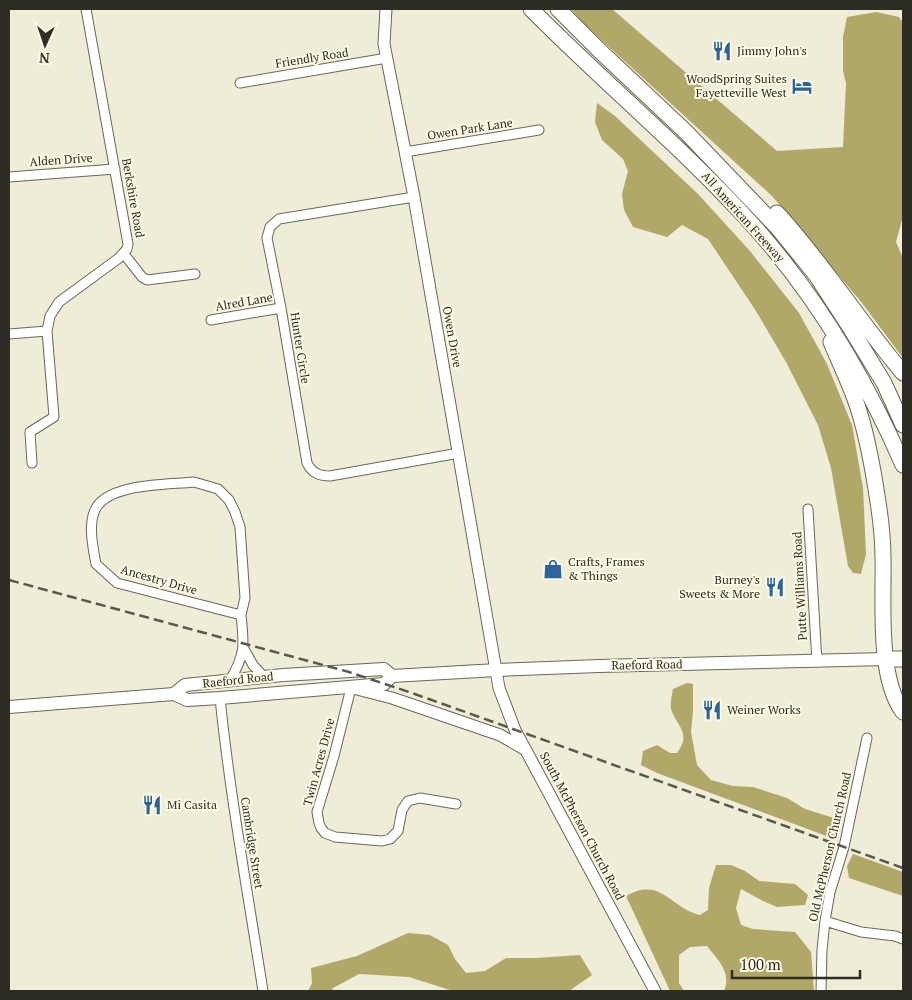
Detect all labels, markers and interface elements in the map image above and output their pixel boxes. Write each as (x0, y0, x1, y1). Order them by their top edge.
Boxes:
north arrow (20, 20, 70, 70)
restaurant icon: Jimmy John's (711, 40, 733, 62)
place label: Jimmy John's (737, 43, 807, 58)
street label: Friendly Road (274, 44, 350, 71)
text: N (38, 49, 50, 68)
place label: WoodSpring Suites Fayetteville West (686, 71, 788, 100)
hotel icon: WoodSpring Suites Fayetteville West (791, 75, 813, 97)
street label: Owen Park Lane (426, 114, 514, 143)
street label: Alden Drive (29, 150, 93, 169)
street label: Berkshire Road (119, 157, 148, 239)
street label: All American Freeway (699, 168, 789, 266)
street label: Alred Lane (214, 289, 274, 314)
street label: Owen Drive (440, 305, 465, 369)
street label: Hunter Circle (287, 311, 314, 385)
street label: Putte Williams Road (789, 531, 810, 641)
place label: Crafts, Frames & Things (568, 554, 645, 583)
shop icon: Crafts, Frames & Things (542, 558, 564, 580)
street label: Ancestry Drive (119, 561, 199, 598)
place label: Burney's Sweets & More (679, 572, 760, 601)
restaurant icon: Burney's Sweets & More (764, 576, 786, 598)
street label: Raeford Road (611, 656, 683, 673)
street label: Raeford Road (202, 668, 274, 691)
restaurant icon: Weiner Works (701, 699, 723, 721)
place label: Weiner Works (727, 702, 801, 717)
street label: Twin Acres Drive (300, 716, 337, 807)
street label: South McPherson Church Road (537, 749, 628, 903)
street label: Old McPherson Church Road (805, 770, 854, 923)
restaurant icon: Mi Casita (141, 794, 163, 816)
street label: Cambridge Street (238, 796, 267, 890)
place label: Mi Casita (167, 797, 217, 812)
scale bar (732, 948, 860, 980)
text: 100 m (740, 954, 781, 974)

